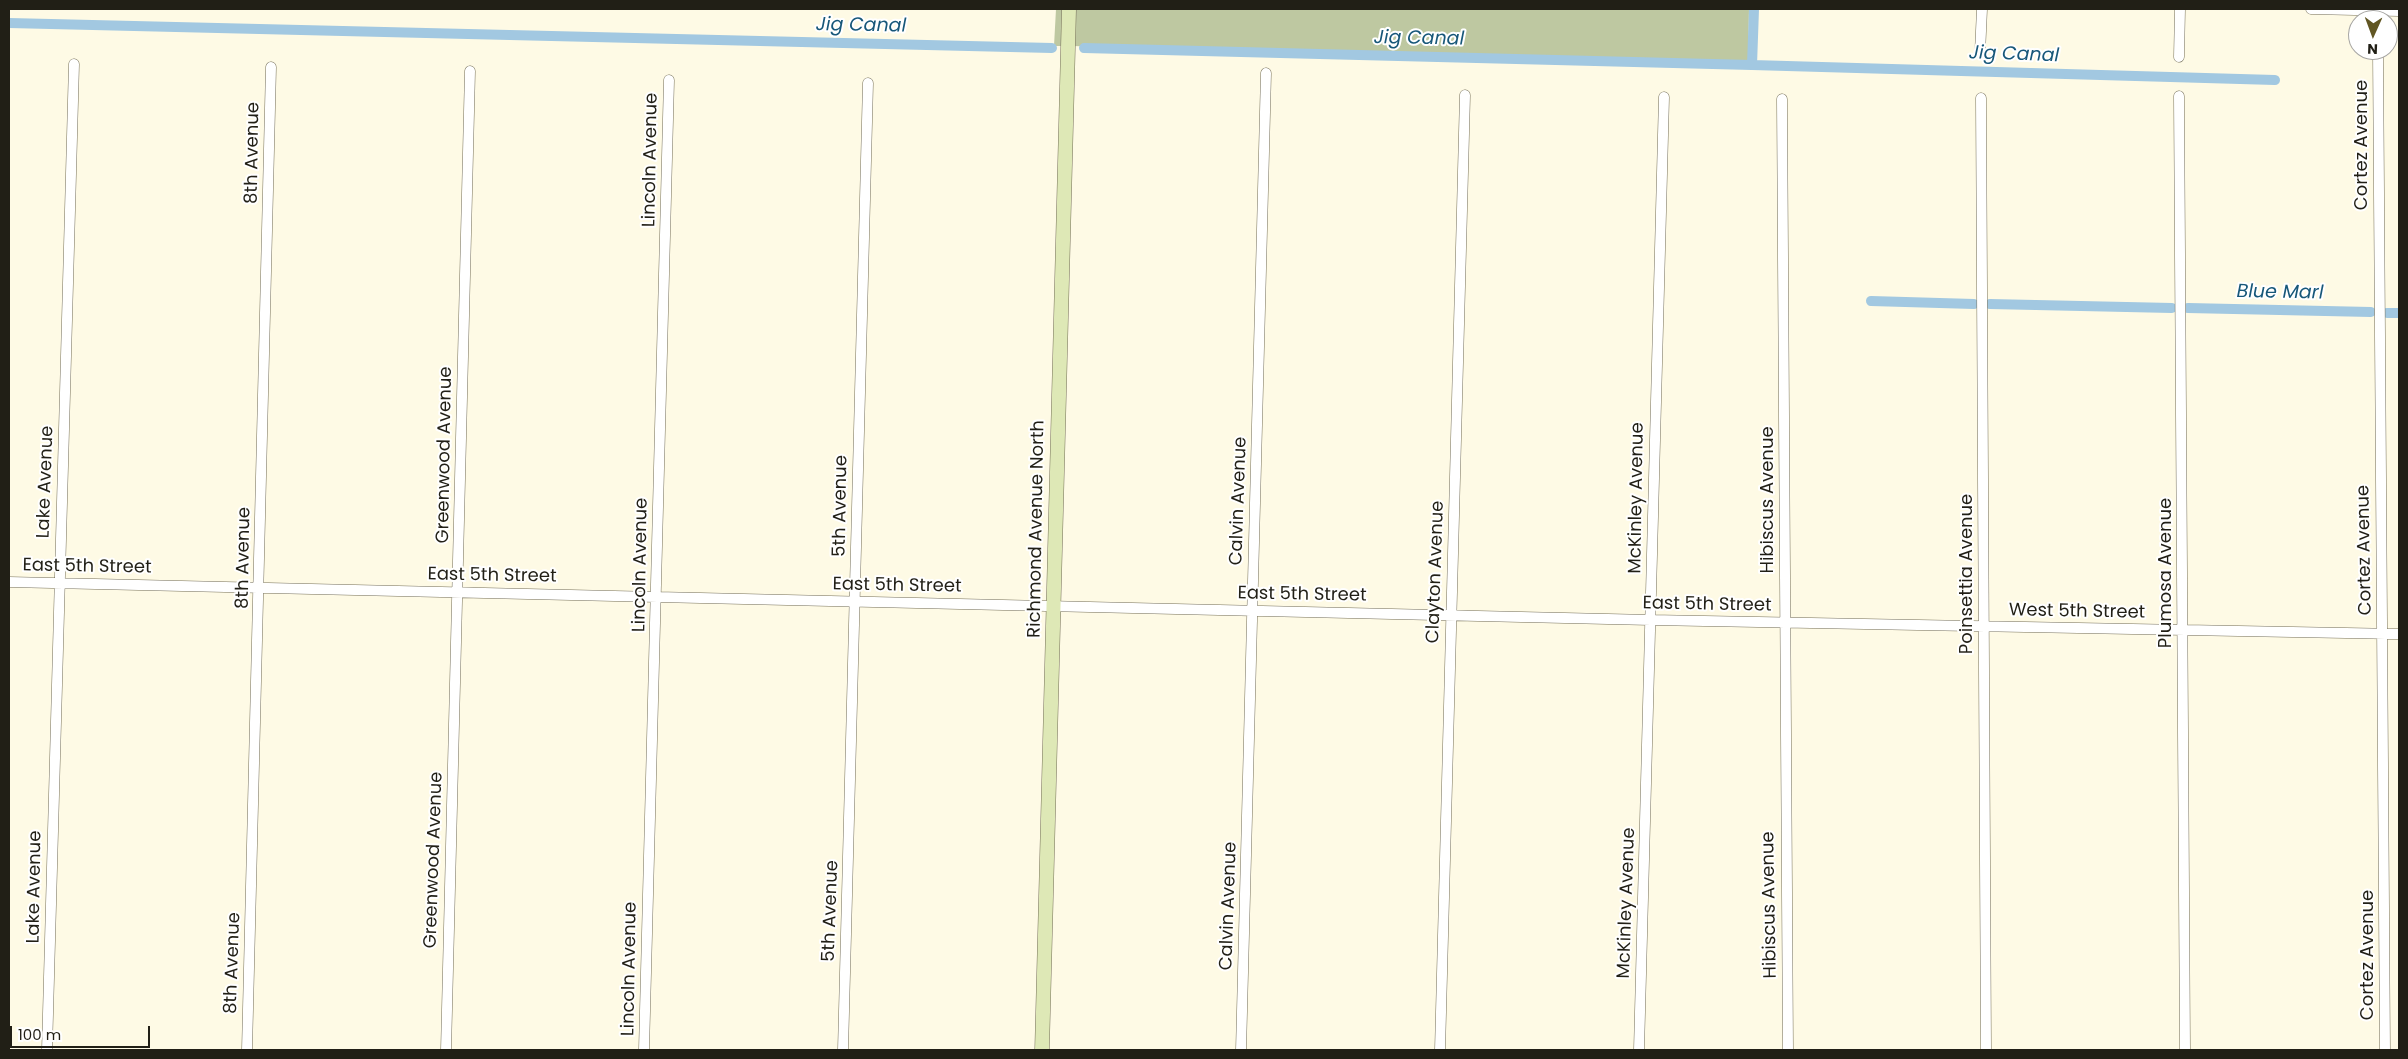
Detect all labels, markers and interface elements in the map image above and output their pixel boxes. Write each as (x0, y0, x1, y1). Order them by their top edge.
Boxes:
north arrow (2348, 10, 2398, 60)
water label: Jig Canal (816, 14, 906, 38)
water label: Jig Canal (1374, 27, 1464, 51)
text: N (2367, 39, 2378, 59)
water label: Jig Canal (1968, 42, 2060, 68)
street label: Cortez Avenue (2351, 80, 2373, 210)
street label: Lincoln Avenue (639, 93, 663, 227)
street label: 8th Avenue (241, 102, 265, 204)
water label: Blue Marl (2236, 281, 2324, 305)
street label: Greenwood Avenue (433, 366, 457, 544)
street label: Richmond Avenue North (1024, 420, 1050, 638)
street label: McKinley Avenue (1625, 422, 1649, 574)
street label: Lake Avenue (33, 425, 59, 539)
street label: Hibiscus Avenue (1757, 426, 1779, 574)
street label: Calvin Avenue (1226, 436, 1252, 566)
street label: 5th Avenue (829, 455, 853, 557)
street label: Cortez Avenue (2353, 485, 2377, 615)
street label: Poinsettia Avenue (1956, 494, 1978, 654)
street label: Lincoln Avenue (629, 498, 653, 632)
street label: Plumosa Avenue (2155, 498, 2177, 648)
street label: Clayton Avenue (1423, 500, 1449, 644)
street label: 8th Avenue (232, 507, 256, 609)
street label: East 5th Street (22, 555, 152, 579)
street label: East 5th Street (427, 564, 557, 588)
street label: East 5th Street (832, 574, 962, 598)
street label: East 5th Street (1237, 583, 1367, 607)
street label: East 5th Street (1642, 593, 1772, 617)
street label: West 5th Street (2009, 600, 2145, 624)
street label: Greenwood Avenue (420, 771, 448, 949)
street label: McKinley Avenue (1614, 827, 1640, 979)
street label: Lake Avenue (23, 830, 47, 944)
street label: Hibiscus Avenue (1758, 831, 1782, 979)
street label: Calvin Avenue (1216, 841, 1242, 971)
street label: 5th Avenue (818, 860, 844, 962)
street label: Cortez Avenue (2357, 890, 2379, 1020)
street label: Lincoln Avenue (618, 902, 642, 1036)
street label: 8th Avenue (220, 912, 246, 1014)
scale bar (12, 1016, 152, 1048)
text: 100 m (18, 1024, 61, 1045)

